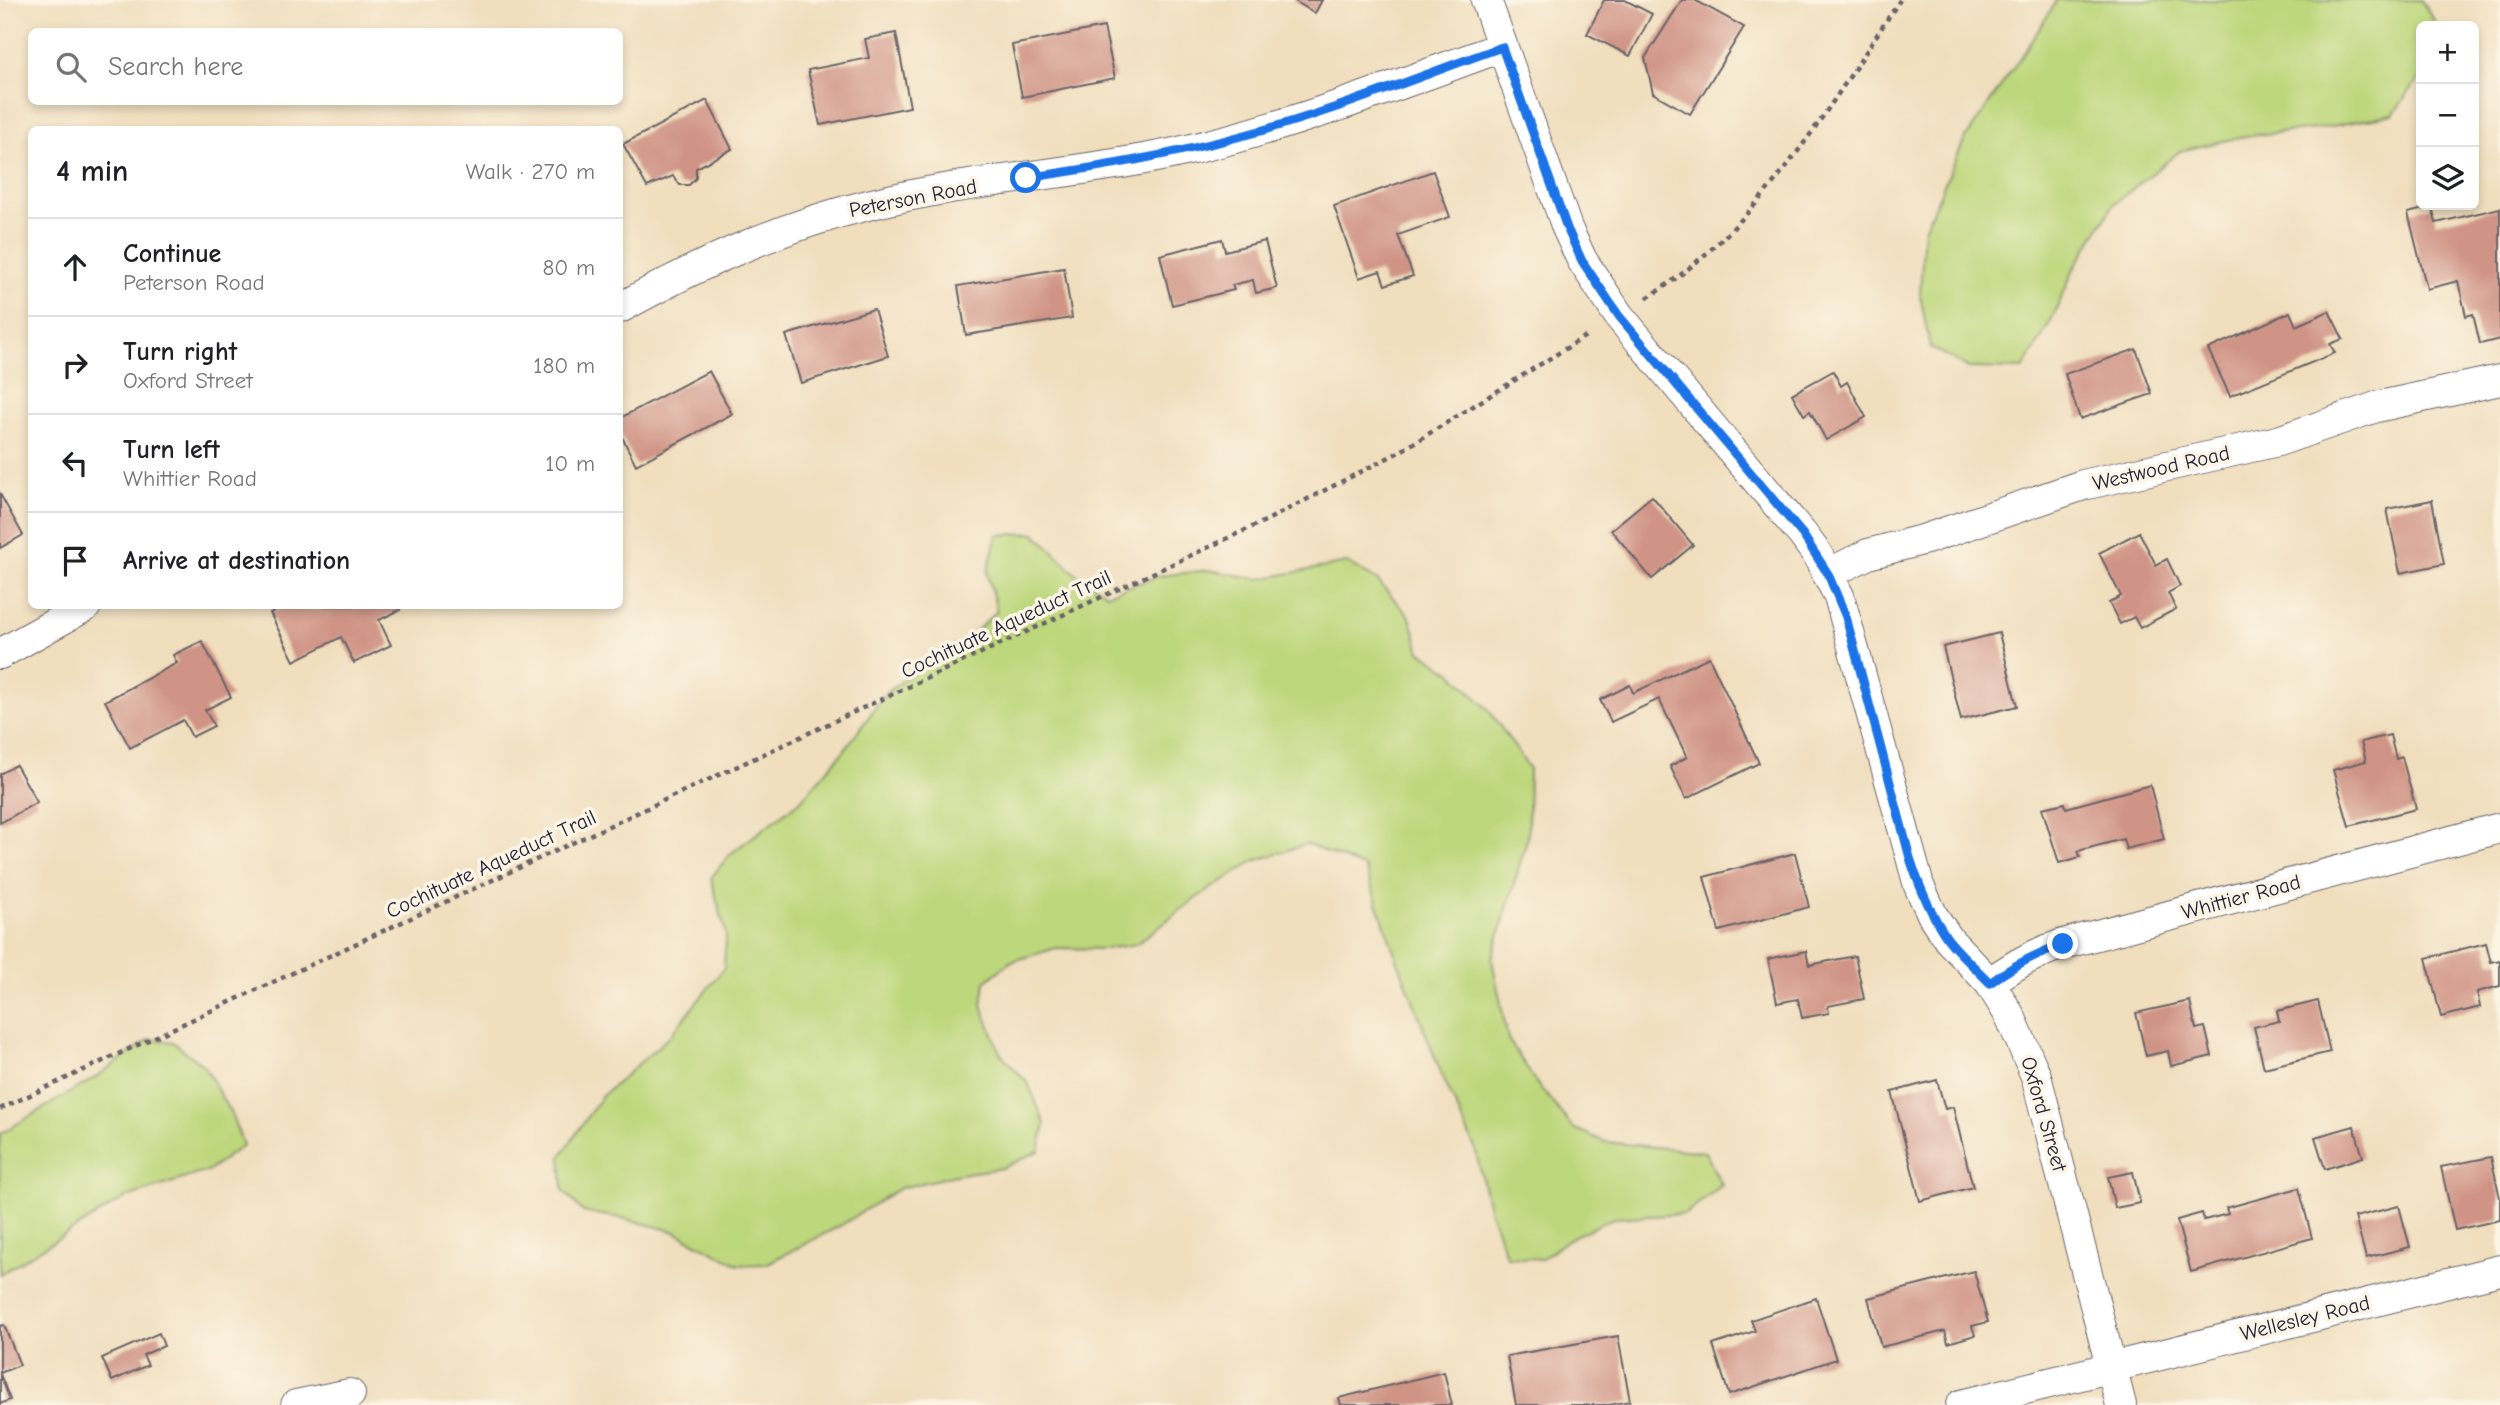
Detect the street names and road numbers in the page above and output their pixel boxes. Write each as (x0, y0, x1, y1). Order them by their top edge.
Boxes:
street label: Peterson Road (847, 174, 979, 222)
street label: Westwood Road (2090, 441, 2232, 495)
street label: Cochituate Aqueduct Trail (897, 565, 1115, 683)
street label: Cochituate Aqueduct Trail (382, 805, 600, 923)
street label: Whittier Road (2179, 870, 2303, 924)
street label: Oxford Street (2016, 1054, 2072, 1175)
street label: Wellesley Road (2238, 1290, 2372, 1346)

